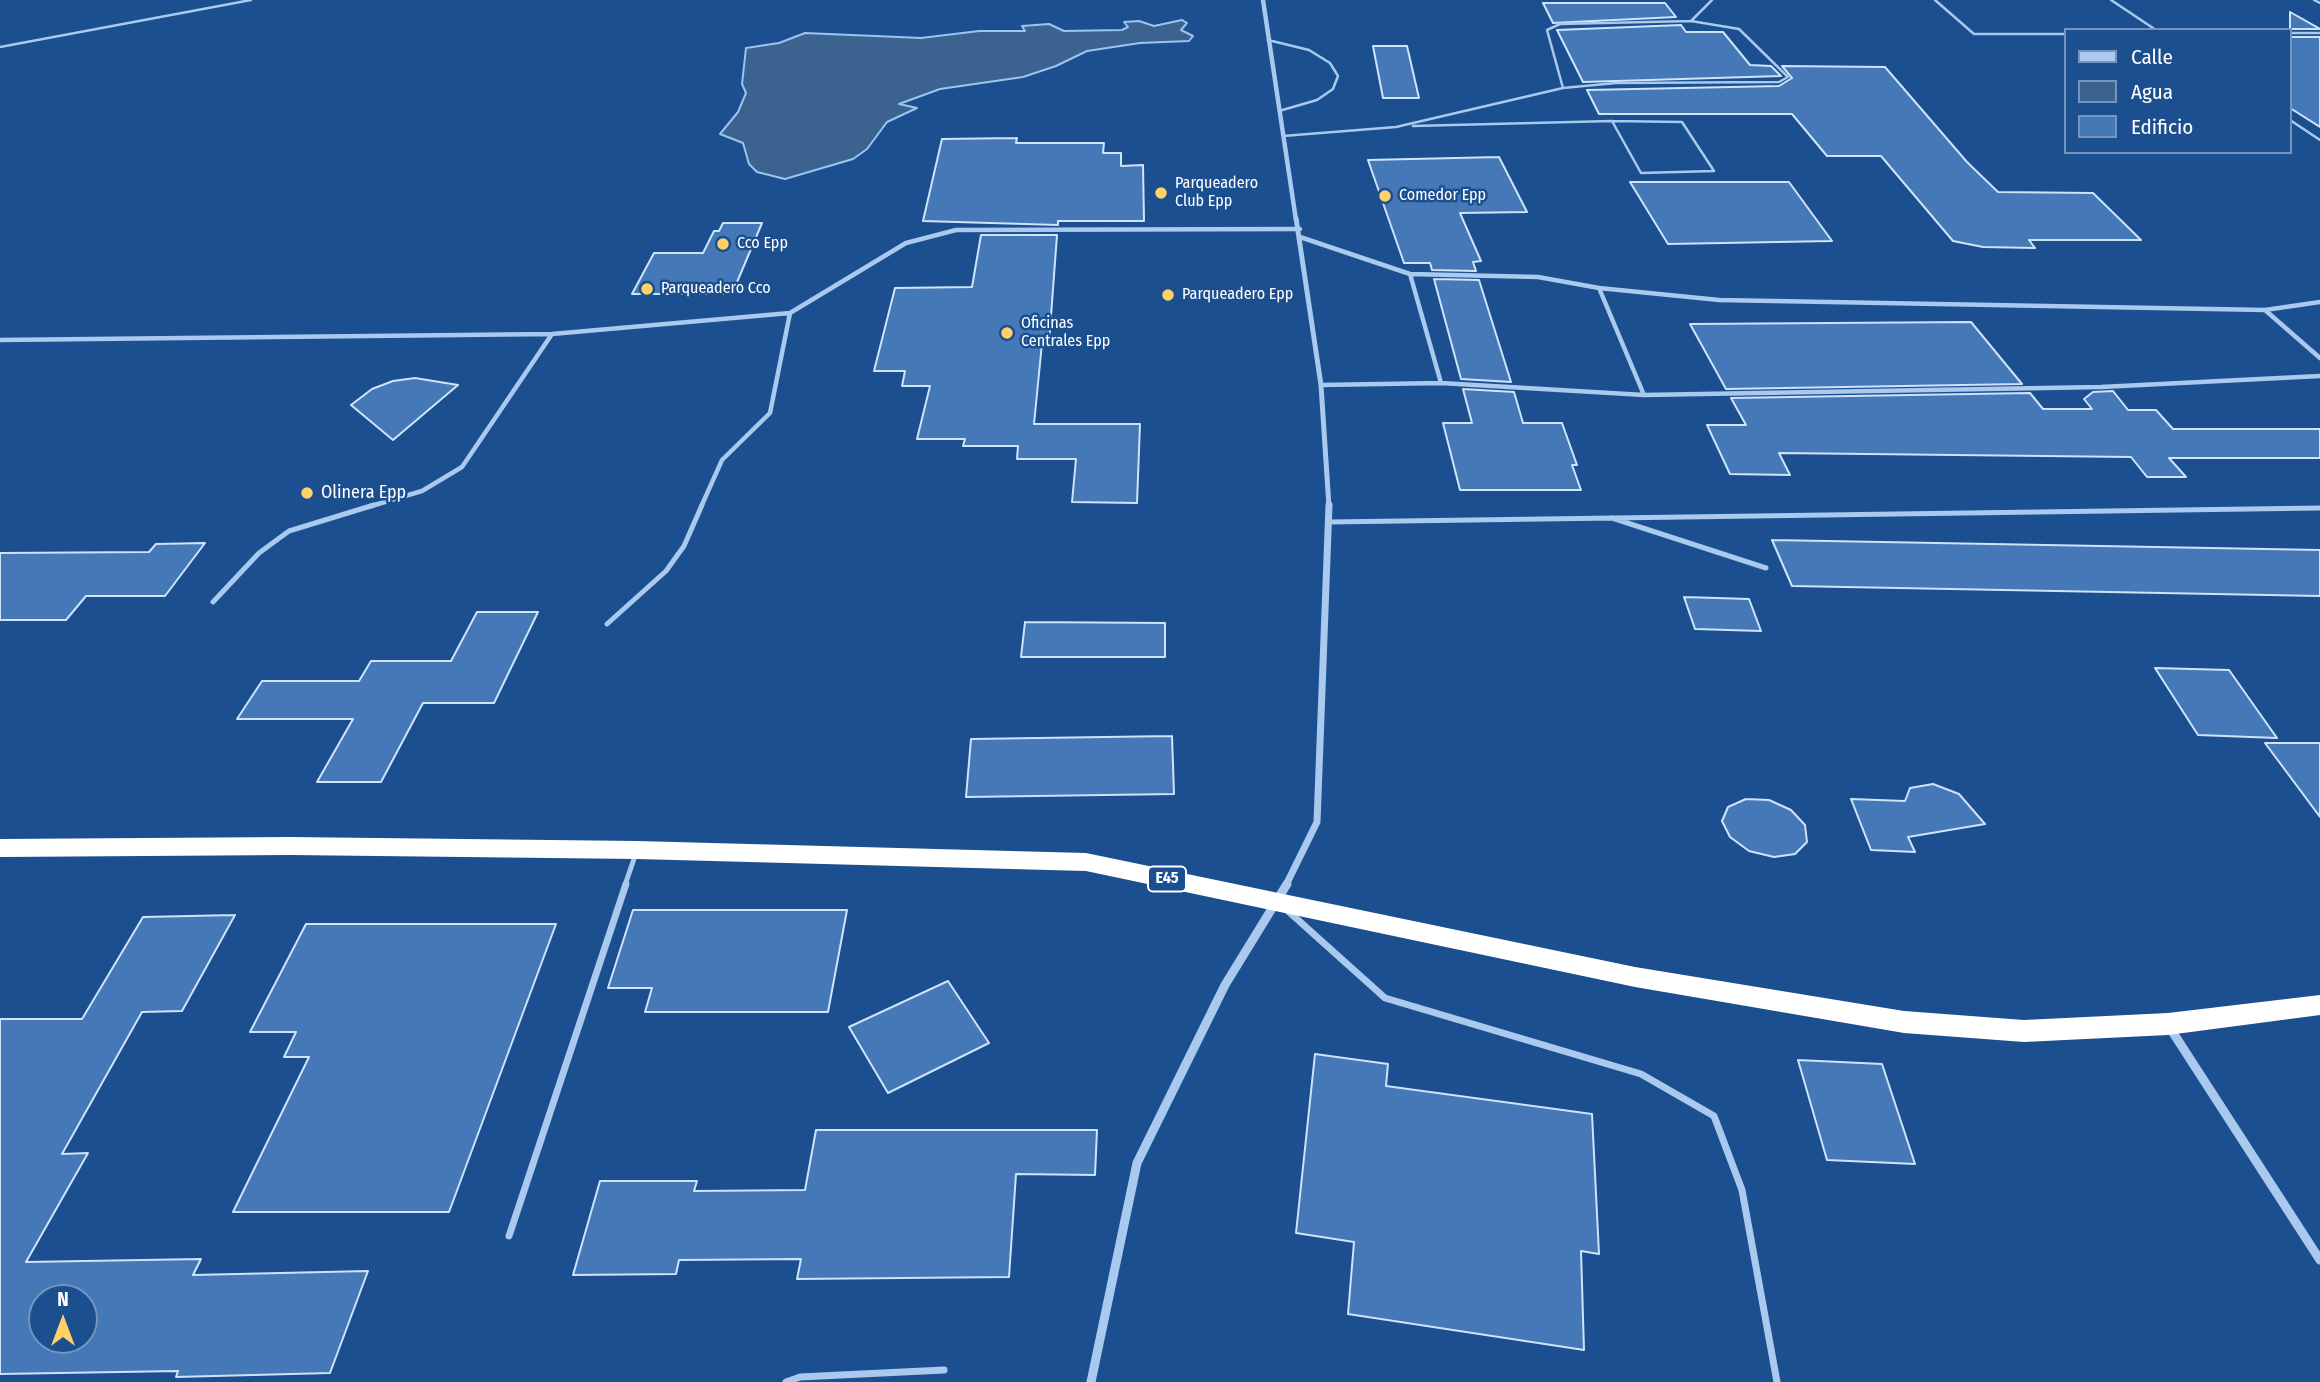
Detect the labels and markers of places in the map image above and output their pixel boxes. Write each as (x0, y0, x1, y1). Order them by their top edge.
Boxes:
place label: Parqueadero Club Epp (1175, 174, 1258, 212)
marker: Parqueadero Club Epp (1153, 185, 1169, 201)
place label: Comedor Epp (1399, 186, 1486, 206)
marker: Comedor Epp (1377, 188, 1393, 204)
place label: Cco Epp (737, 234, 788, 254)
marker: Cco Epp (715, 236, 731, 252)
place label: Parqueadero Cco (661, 279, 771, 299)
marker: Parqueadero Cco (639, 281, 655, 297)
place label: Parqueadero Epp (1182, 285, 1293, 305)
marker: Parqueadero Epp (1160, 287, 1176, 303)
place label: Oficinas Centrales Epp (1021, 314, 1110, 352)
marker: Oficinas Centrales Epp (999, 325, 1015, 341)
place label: Olinera Epp (321, 482, 406, 504)
marker: Olinera Epp (299, 485, 315, 501)

